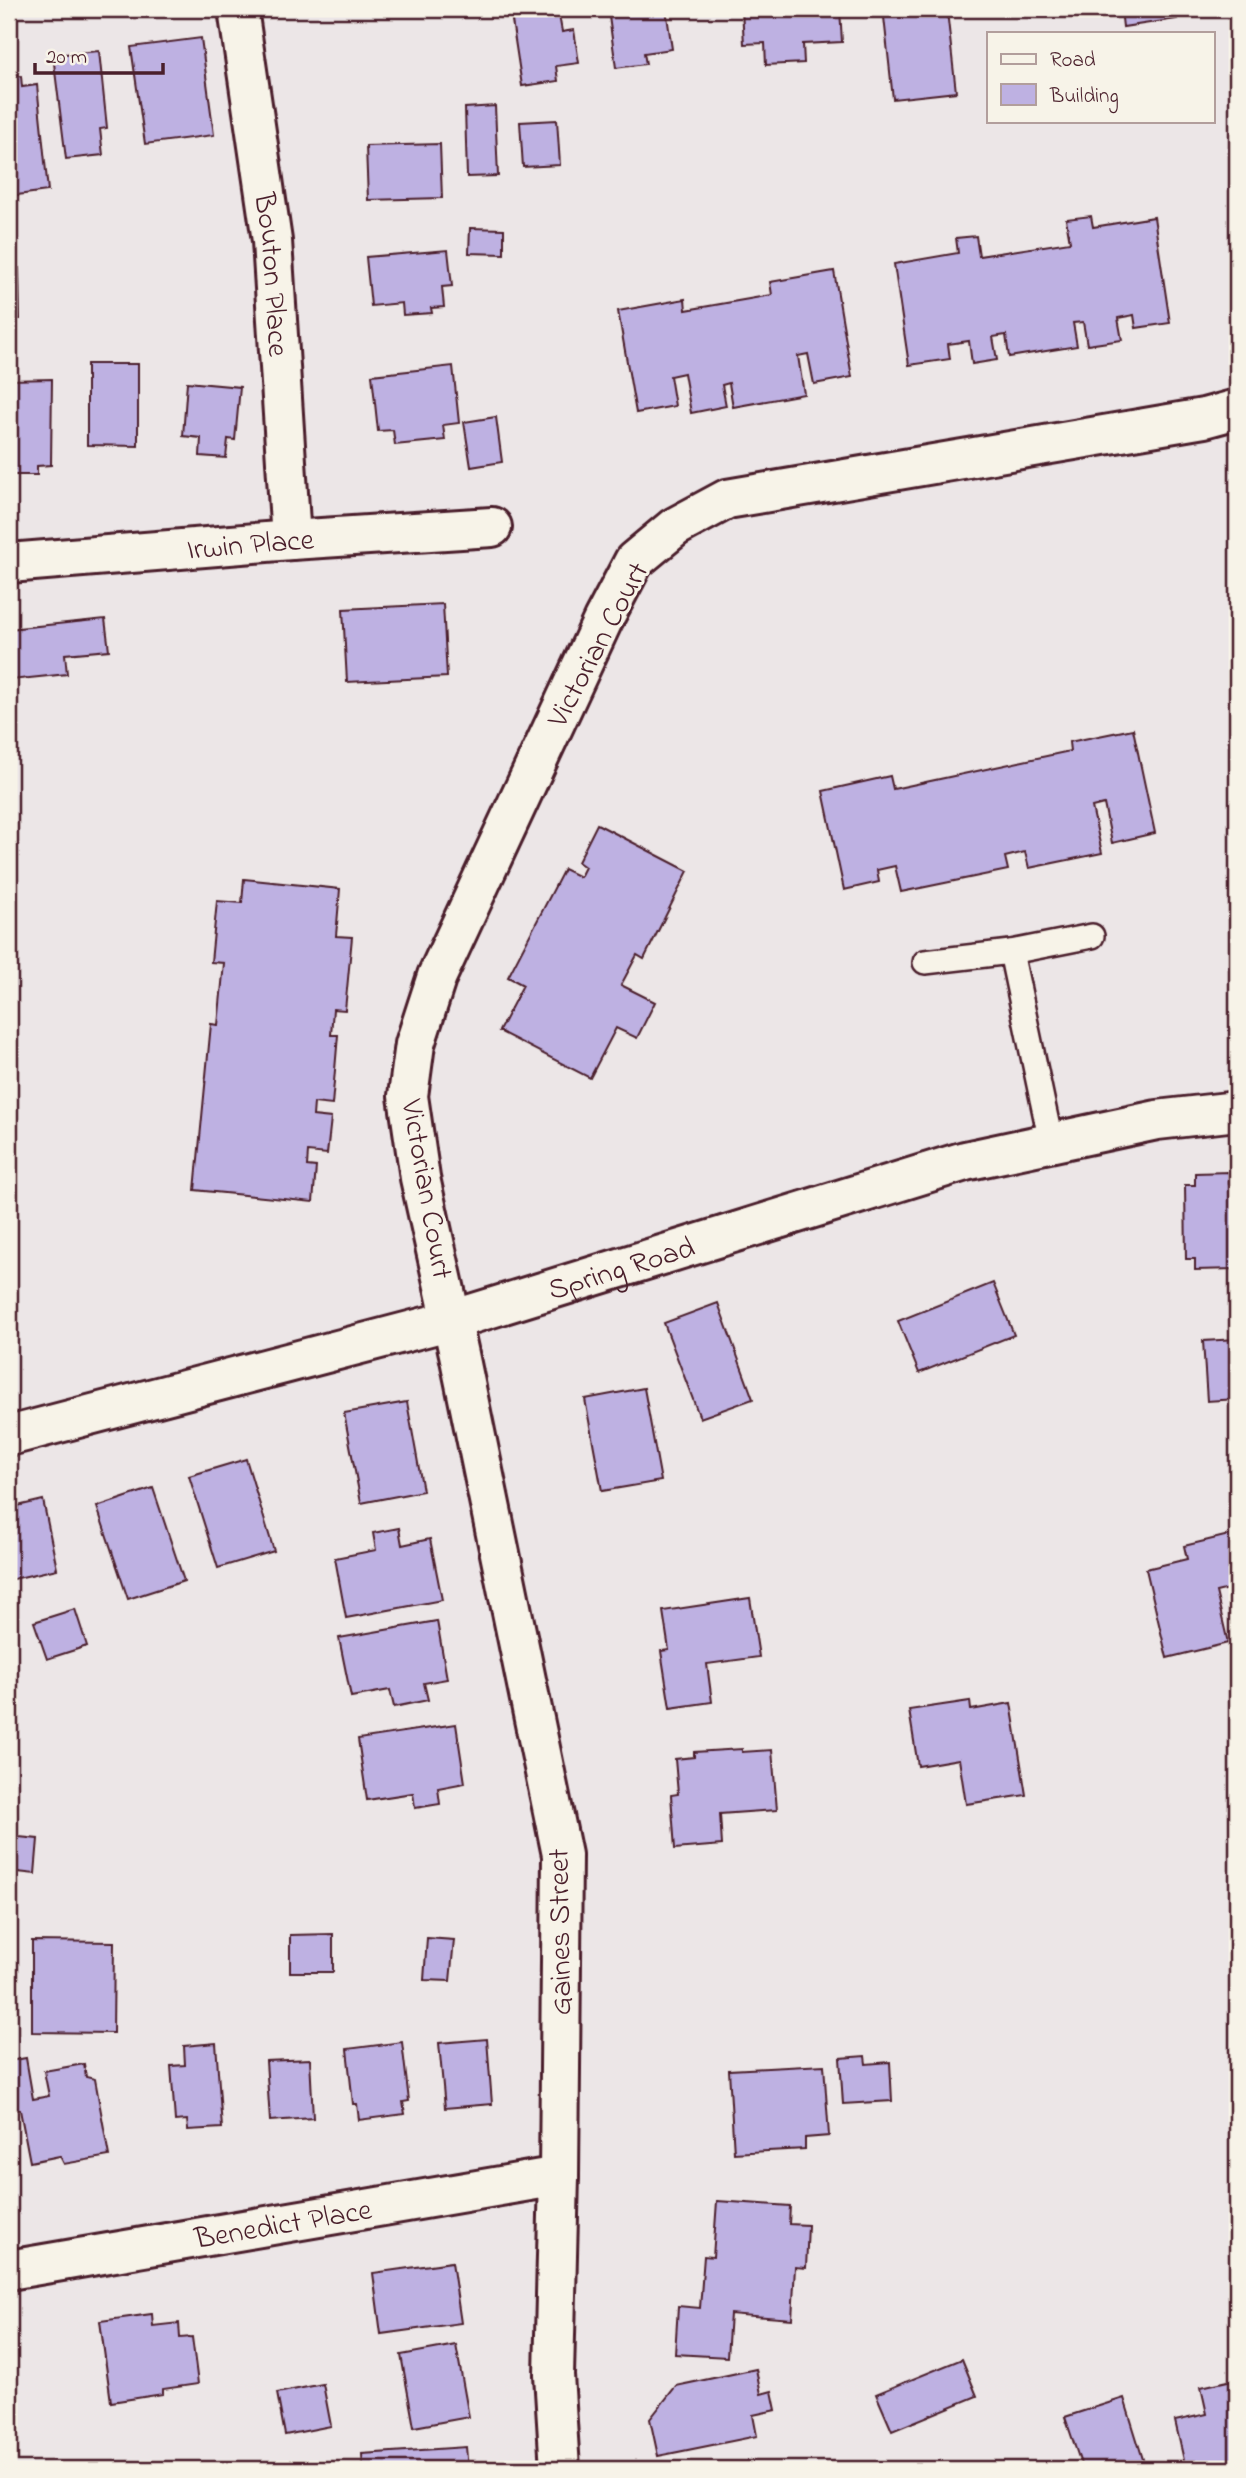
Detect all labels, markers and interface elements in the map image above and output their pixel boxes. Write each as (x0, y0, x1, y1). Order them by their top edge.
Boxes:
scale bar (35, 32, 163, 76)
legend (987, 32, 1214, 122)
text: 20 m (46, 43, 87, 73)
text: Road (1050, 46, 1096, 76)
text: Building (1049, 82, 1119, 114)
street label: Bouton Place (240, 189, 298, 359)
street label: Irwin Place (185, 520, 316, 573)
street label: Victorian Court (537, 555, 662, 737)
street label: Victorian Court (387, 1095, 462, 1283)
street label: Spring Road (543, 1227, 701, 1314)
street label: Gaines Street (539, 1848, 585, 2016)
street label: Benedict Place (191, 2189, 376, 2263)

